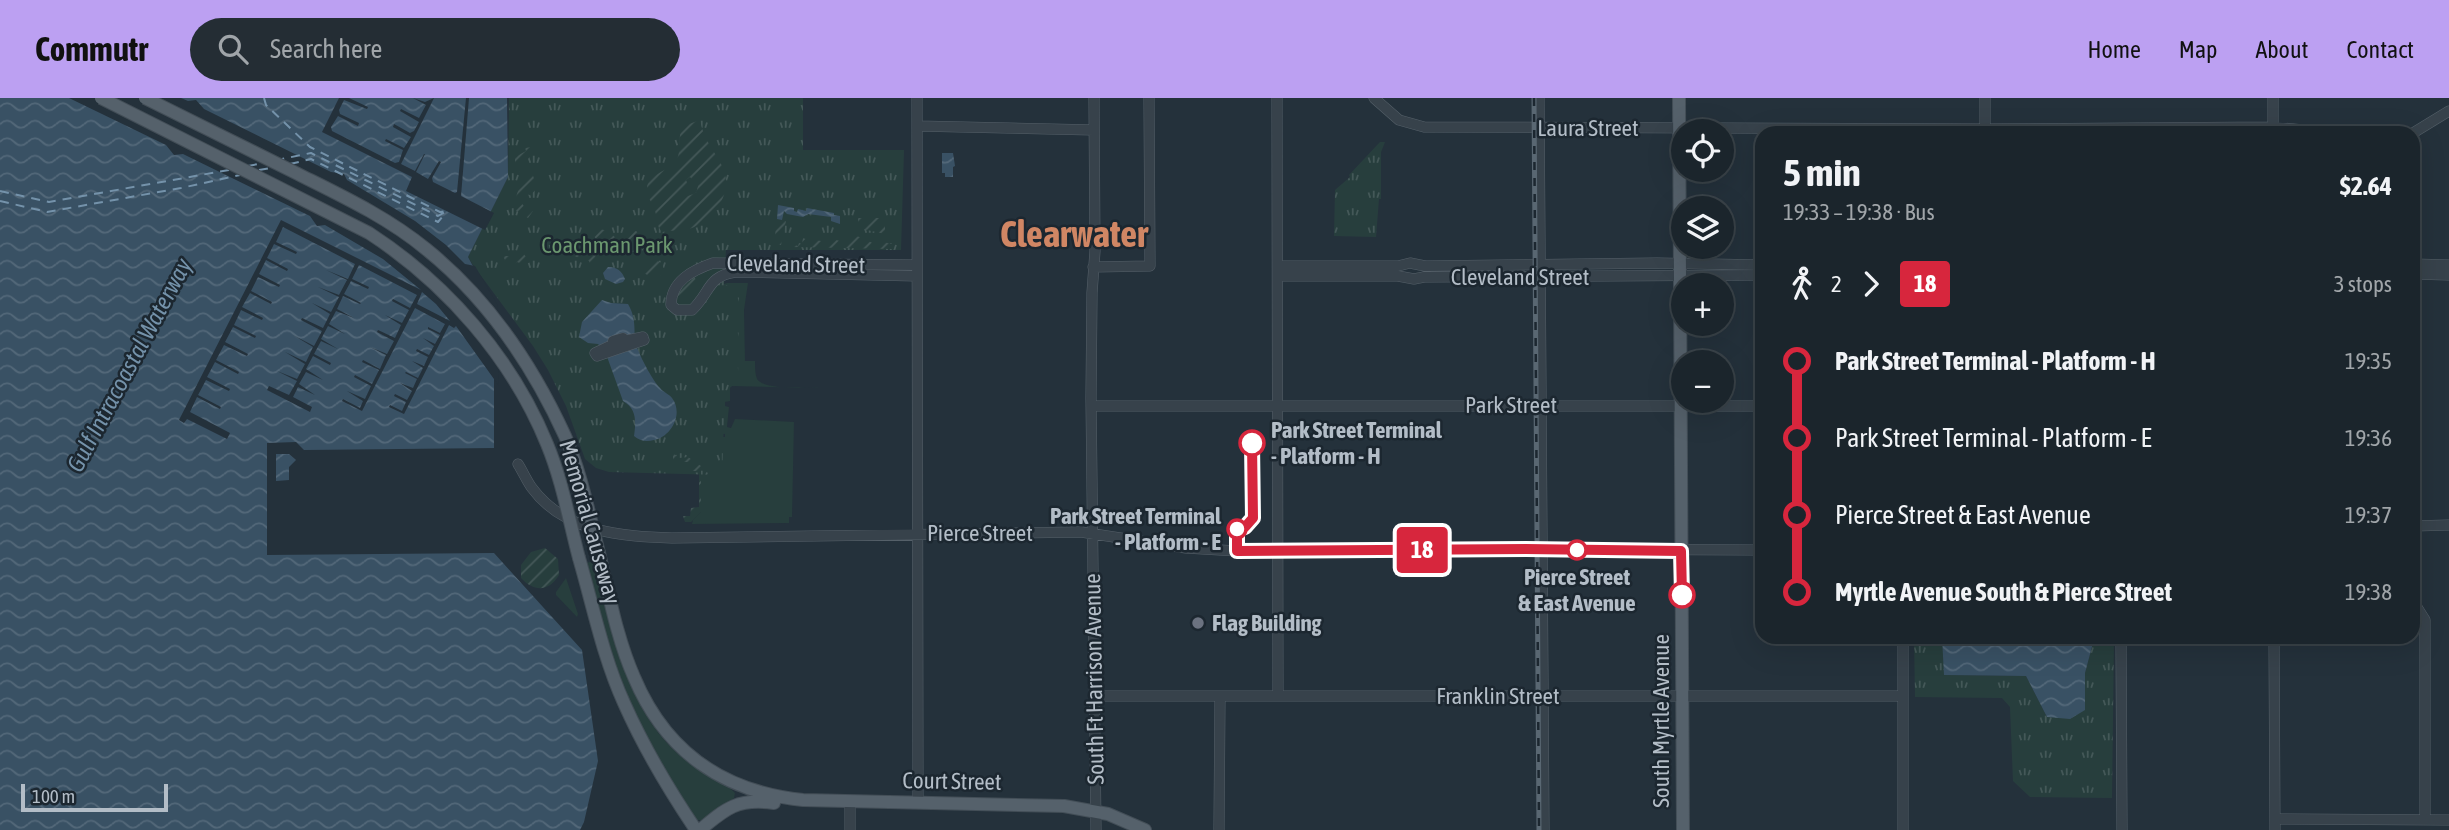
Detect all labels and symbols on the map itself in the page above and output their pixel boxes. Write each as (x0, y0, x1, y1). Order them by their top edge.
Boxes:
street label: Laura Street (1537, 115, 1639, 141)
district label: Clearwater (1000, 212, 1149, 255)
park label: Coachman Park (541, 232, 673, 258)
street label: Cleveland Street (726, 250, 866, 278)
water label: Gulf Intracoastal Waterway (61, 254, 197, 476)
street label: Cleveland Street (1451, 264, 1589, 290)
street label: Park Street (1465, 392, 1557, 418)
place label: Park Street Terminal - Platform - H (1271, 417, 1443, 469)
marker: Park Street Terminal - Platform - H (1239, 430, 1265, 456)
street label: Memorial Causeway (554, 437, 626, 607)
place label: Park Street Terminal - Platform - E (1050, 503, 1222, 555)
marker: Park Street Terminal - Platform - E (1227, 519, 1247, 539)
street label: Pierce Street (927, 520, 1033, 546)
line badge: 18 (1390, 527, 1454, 573)
marker: Pierce Street & East Avenue (1567, 540, 1587, 560)
place label: Pierce Street & East Avenue (1518, 564, 1636, 616)
street label: South Ft Harrison Avenue (1079, 573, 1109, 785)
unlabelled marker (1669, 582, 1695, 608)
place label: Flag Building (1212, 610, 1322, 636)
marker: Flag Building (1190, 615, 1206, 631)
street label: South Myrtle Avenue (1648, 634, 1674, 808)
street label: Franklin Street (1436, 683, 1560, 709)
street label: Court Street (902, 767, 1002, 795)
scale bar (21, 781, 168, 813)

